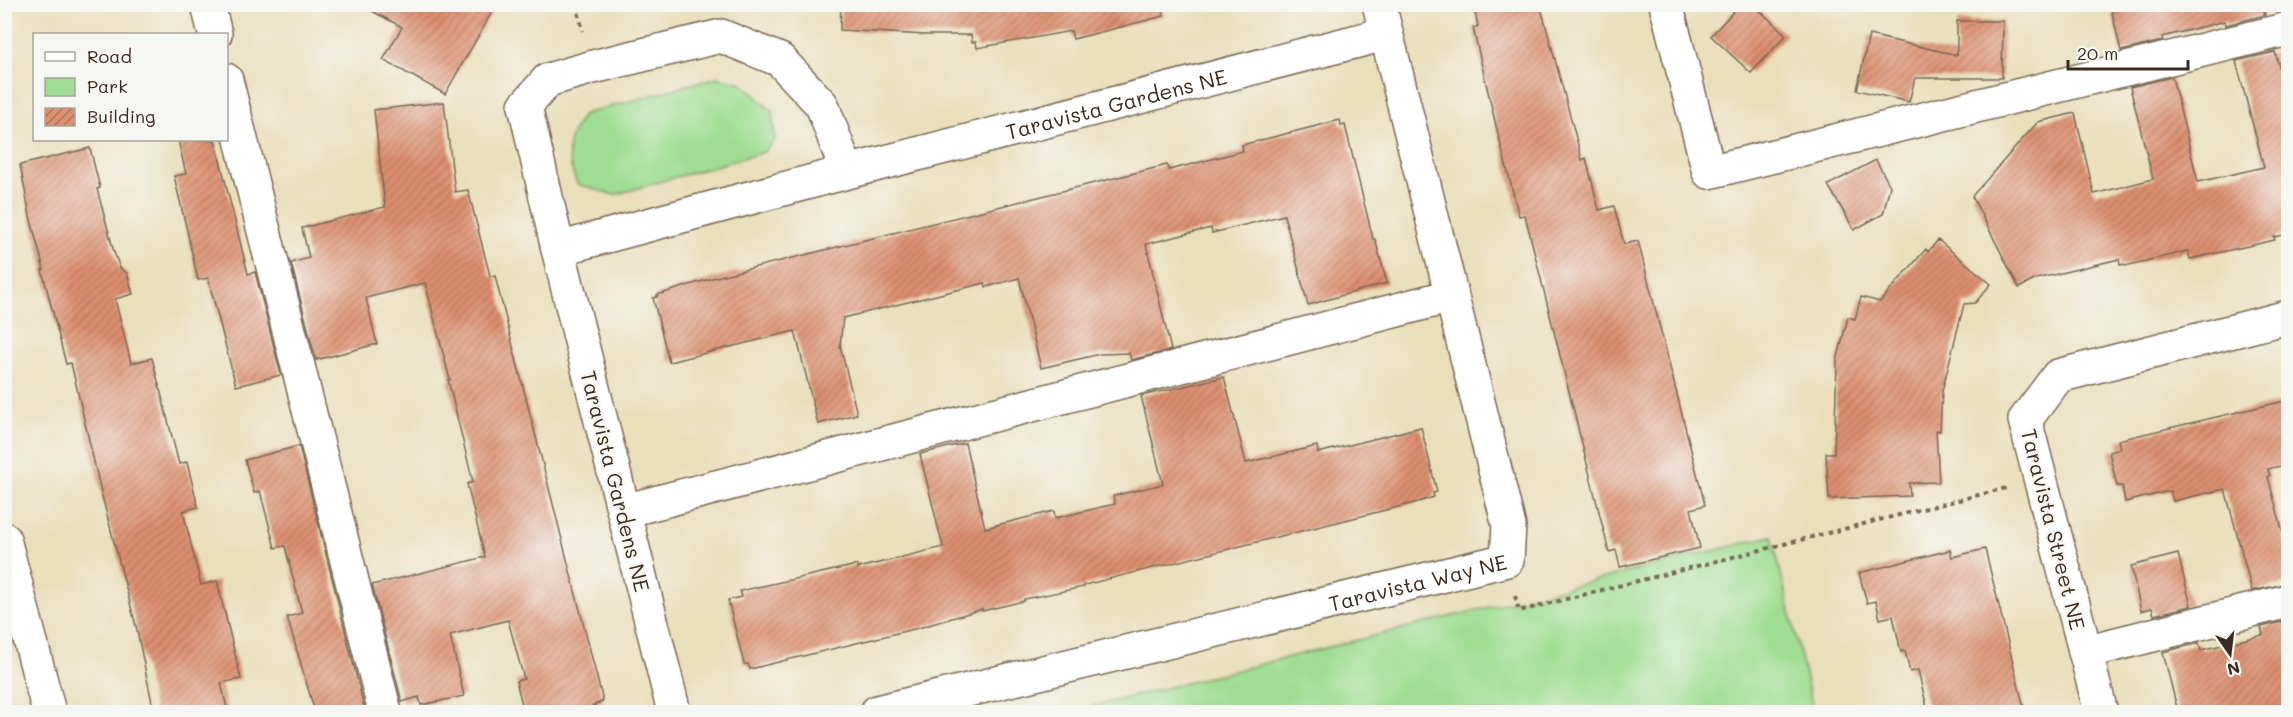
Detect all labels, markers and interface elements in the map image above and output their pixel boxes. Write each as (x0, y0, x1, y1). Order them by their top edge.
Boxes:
legend (33, 33, 228, 141)
scale bar (2068, 33, 2188, 71)
text: 20 m (2077, 41, 2118, 65)
text: Road (87, 44, 132, 68)
street label: Taravista Gardens NE (1003, 62, 1229, 144)
text: Park (87, 74, 128, 98)
text: Building (87, 104, 155, 128)
street label: Taravista Gardens NE (575, 368, 657, 594)
street label: Taravista Street NE (2016, 426, 2092, 632)
street label: Taravista Way NE (1326, 547, 1509, 616)
north arrow (2200, 624, 2260, 684)
text: N (2225, 657, 2242, 681)

